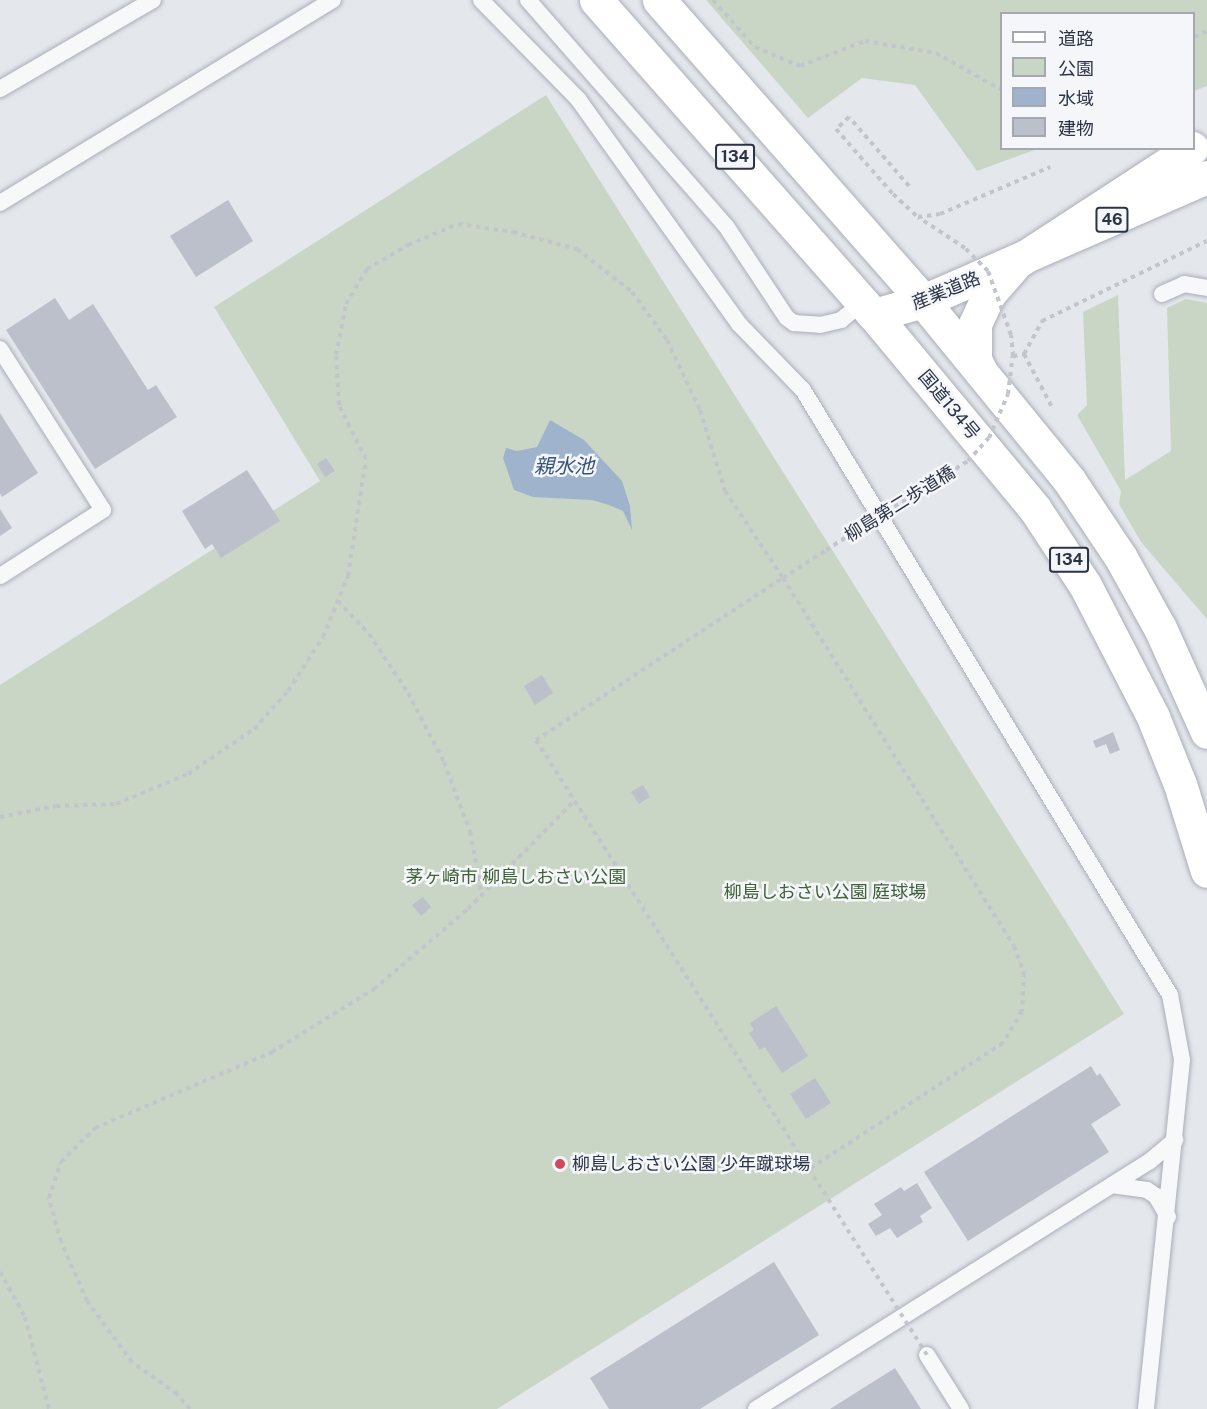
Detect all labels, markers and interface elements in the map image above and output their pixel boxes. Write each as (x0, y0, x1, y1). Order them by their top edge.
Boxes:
legend (1000, 12, 1195, 150)
text: 道路 (1058, 28, 1094, 49)
text: 公園 (1058, 58, 1094, 79)
text: 水域 (1058, 88, 1094, 109)
text: 建物 (1058, 118, 1094, 139)
road number: 134 (714, 144, 756, 170)
road number: 46 (1094, 207, 1130, 233)
street label: 産業道路 (909, 268, 983, 314)
street label: 国道134号 (914, 366, 984, 444)
water label: 親水池 (534, 454, 594, 478)
street label: 柳島第二歩道橋 (841, 461, 959, 547)
road number: 134 (1048, 547, 1090, 573)
park label: 茅ヶ崎市 柳島しおさい公園 (406, 866, 626, 888)
park label: 柳島しおさい公園 庭球場 (724, 881, 926, 903)
place label: 柳島しおさい公園 少年蹴球場 (572, 1153, 810, 1175)
marker: 柳島しおさい公園 少年蹴球場 (553, 1157, 567, 1171)

